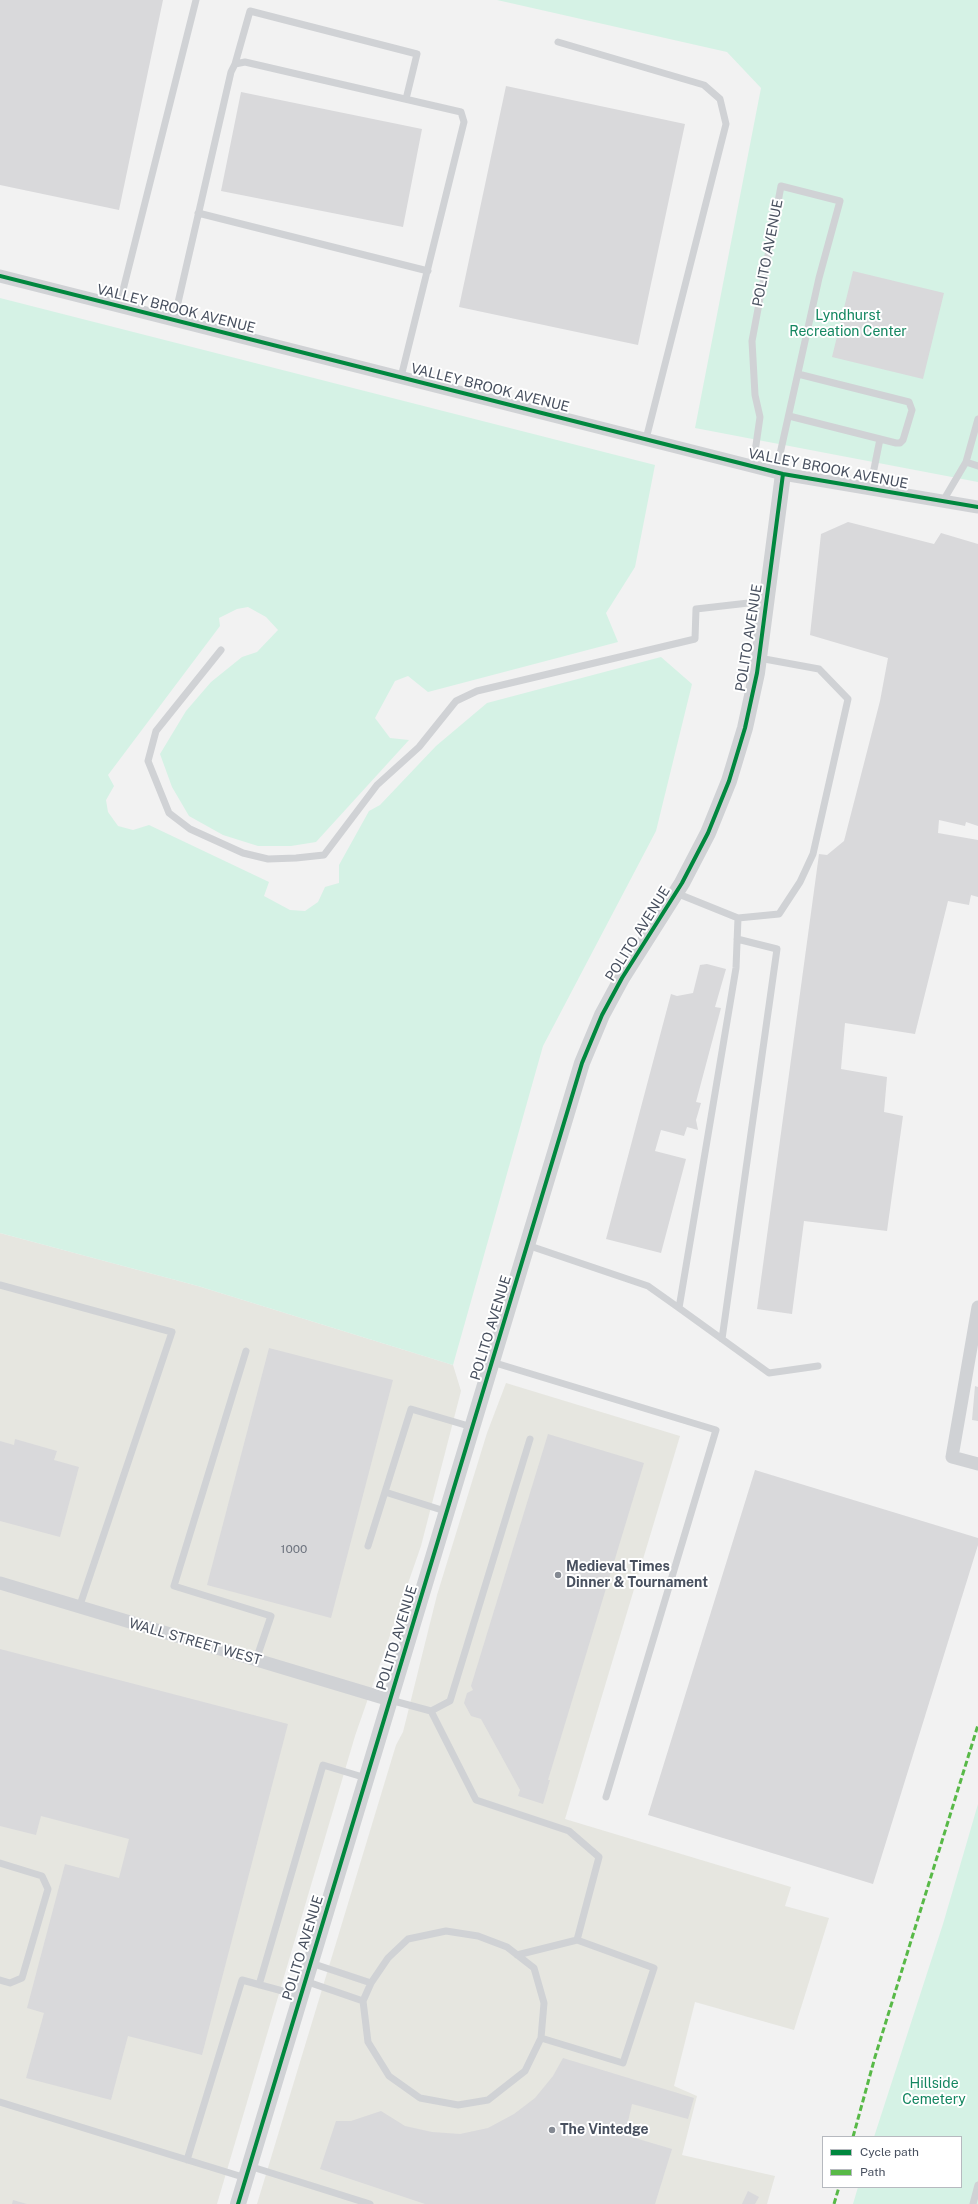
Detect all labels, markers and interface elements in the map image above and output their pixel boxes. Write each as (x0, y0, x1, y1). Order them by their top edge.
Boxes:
street label: POLITO AVENUE (749, 198, 787, 308)
street label: VALLEY BROOK AVENUE (95, 281, 257, 337)
park label: Lyndhurst Recreation Center (789, 308, 907, 340)
street label: VALLEY BROOK AVENUE (409, 360, 571, 416)
street label: VALLEY BROOK AVENUE (747, 445, 909, 493)
street label: POLITO AVENUE (732, 583, 766, 693)
street label: POLITO AVENUE (602, 883, 674, 985)
street label: POLITO AVENUE (467, 1274, 515, 1382)
house number: 1000 (281, 1542, 307, 1556)
place label: Medieval Times Dinner & Tournament (566, 1559, 708, 1592)
marker: Medieval Times Dinner & Tournament (553, 1570, 563, 1580)
street label: POLITO AVENUE (373, 1584, 421, 1692)
street label: WALL STREET WEST (127, 1615, 263, 1669)
street label: POLITO AVENUE (279, 1894, 327, 2002)
park label: Hillside Cemetery (902, 2076, 966, 2108)
place label: The Vintedge (560, 2122, 649, 2138)
marker: The Vintedge (547, 2125, 557, 2135)
legend (822, 2136, 962, 2188)
text: Cycle path (860, 2145, 919, 2159)
text: Path (860, 2165, 886, 2179)

